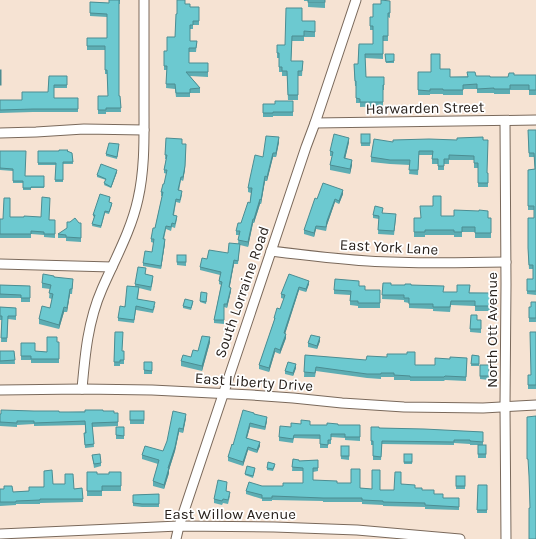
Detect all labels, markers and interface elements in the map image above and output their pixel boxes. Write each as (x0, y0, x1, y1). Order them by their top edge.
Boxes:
street label: Harwarden Street (366, 98, 485, 118)
street label: South Lorraine Road (211, 224, 273, 360)
street label: East York Lane (339, 235, 439, 259)
street label: North Ott Avenue (483, 272, 501, 388)
street label: East Liberty Drive (194, 369, 314, 395)
street label: East Willow Avenue (164, 505, 296, 523)

